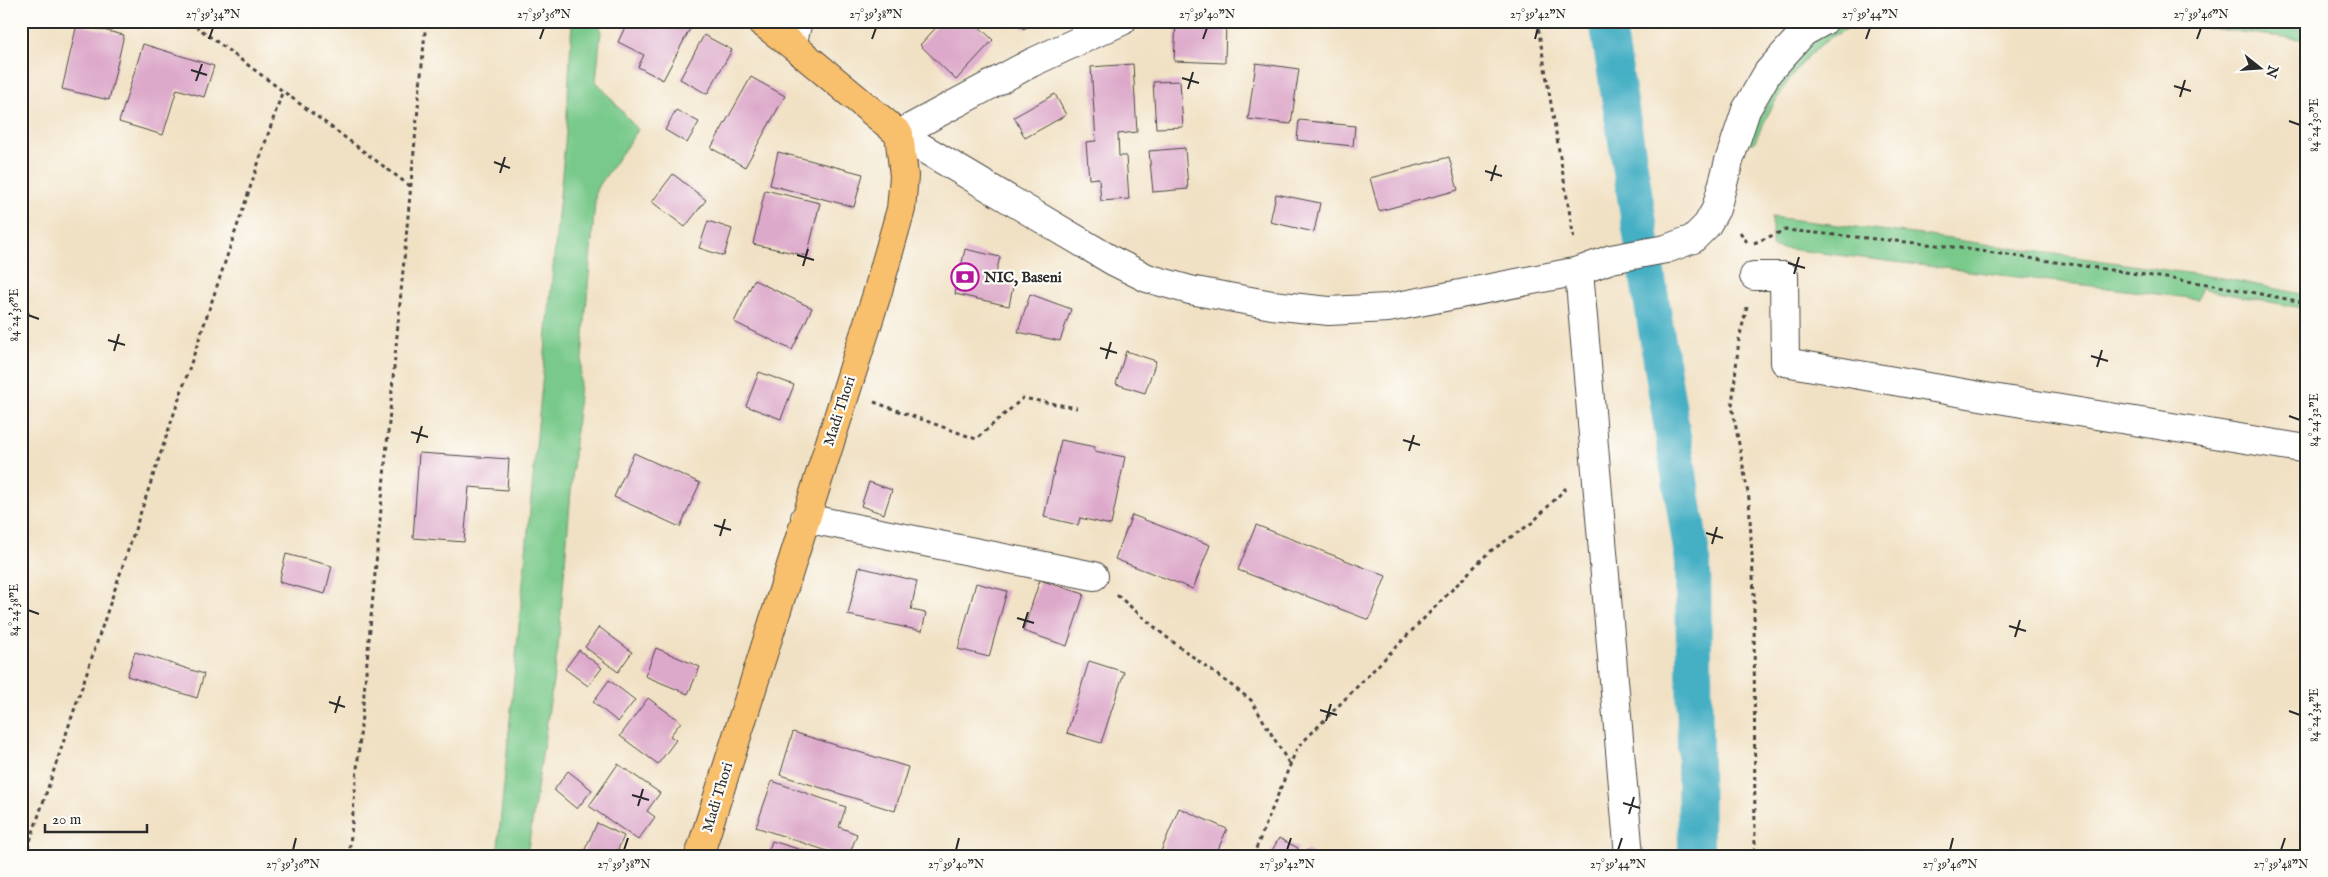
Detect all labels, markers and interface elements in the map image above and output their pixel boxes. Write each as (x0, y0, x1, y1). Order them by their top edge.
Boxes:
text: 27°39'34"N (186, 7, 241, 22)
text: 27°39'36"N (517, 7, 572, 22)
text: 27°39'38"N (849, 7, 903, 22)
text: 27°39'40"N (1179, 7, 1236, 22)
text: 27°39'42"N (1510, 7, 1567, 22)
text: 27°39'44"N (1842, 7, 1899, 22)
text: 27°39'46"N (2173, 7, 2229, 22)
north arrow (2236, 42, 2286, 92)
text: N (2261, 62, 2282, 80)
text: 84°24'30"E (2307, 98, 2322, 152)
bank icon: NIC, Baseni (950, 262, 980, 292)
place label: NIC, Baseni (983, 268, 1062, 287)
text: 84°24'36"E (7, 288, 22, 342)
street label: Madi Thori (819, 374, 860, 448)
text: 84°24'32"E (2307, 393, 2322, 447)
text: 84°24'38"E (7, 584, 22, 636)
text: 84°24'34"E (2307, 688, 2322, 742)
street label: Madi Thori (698, 760, 737, 835)
scale bar (45, 802, 148, 834)
text: 20 m (52, 810, 82, 829)
text: 27°39'36"N (266, 857, 321, 872)
text: 27°39'38"N (597, 857, 651, 872)
text: 27°39'40"N (928, 857, 985, 872)
text: 27°39'42"N (1259, 857, 1316, 872)
text: 27°39'44"N (1590, 857, 1647, 872)
text: 27°39'46"N (1922, 857, 1978, 872)
text: 27°39'48"N (2254, 857, 2309, 872)

